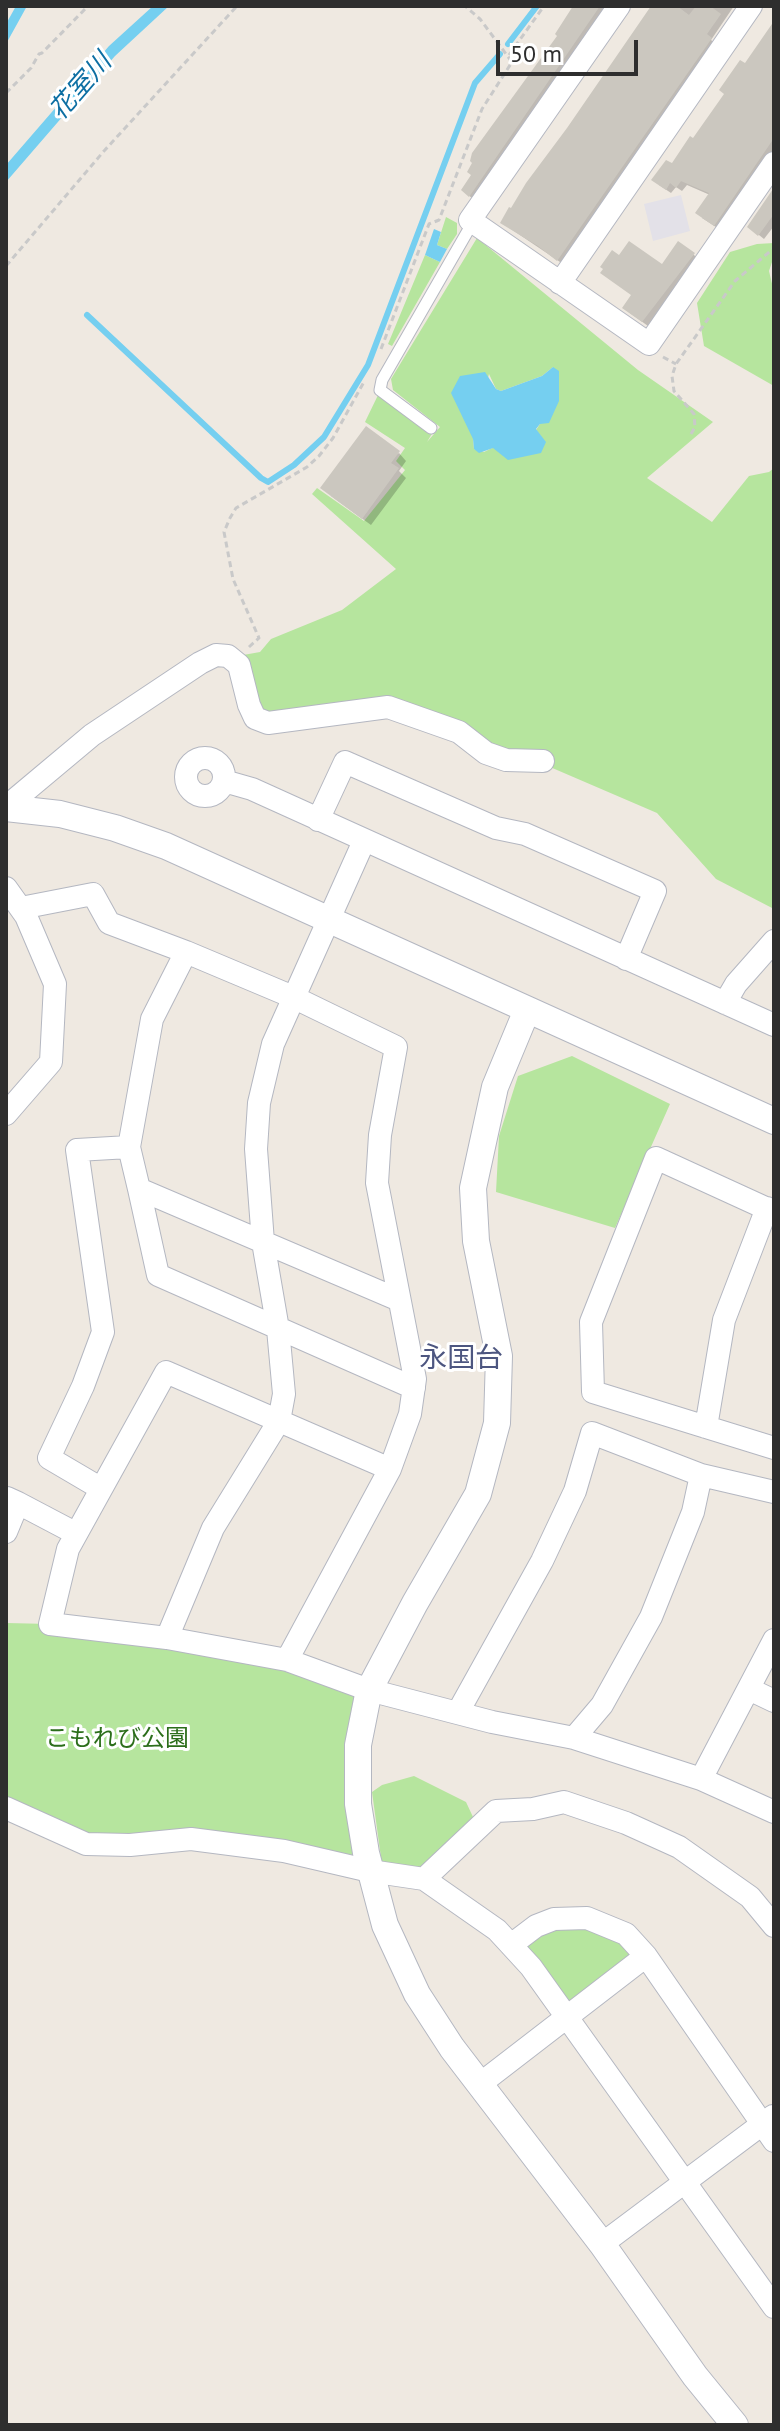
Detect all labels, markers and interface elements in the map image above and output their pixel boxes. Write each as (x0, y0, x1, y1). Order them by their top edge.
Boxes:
scale bar (500, 24, 642, 74)
text: 50 m (510, 38, 562, 69)
water label: 花室川 (44, 47, 118, 127)
district label: 永国台 (419, 1342, 503, 1376)
park label: こもれび公園 (45, 1725, 189, 1753)

